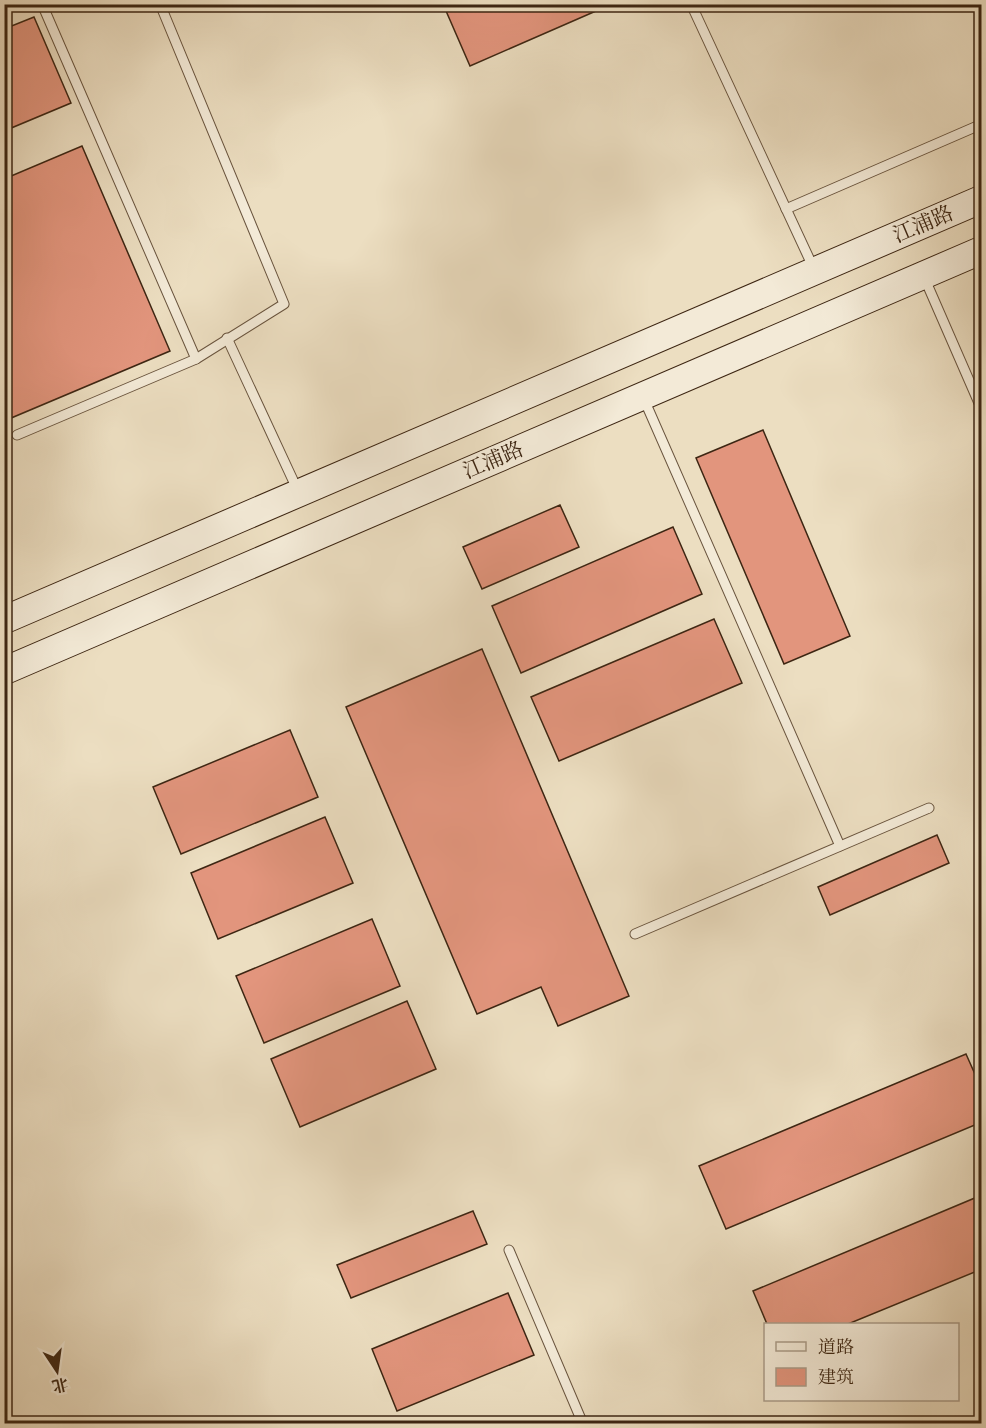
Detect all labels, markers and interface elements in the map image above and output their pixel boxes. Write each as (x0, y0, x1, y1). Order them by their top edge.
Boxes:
street label: 江浦路 (889, 199, 957, 248)
street label: 江浦路 (459, 435, 527, 484)
legend (764, 1323, 959, 1401)
text: 道路 (818, 1335, 854, 1358)
north arrow (27, 1341, 87, 1401)
text: 建筑 (818, 1365, 854, 1388)
text: 北 (50, 1373, 70, 1397)

